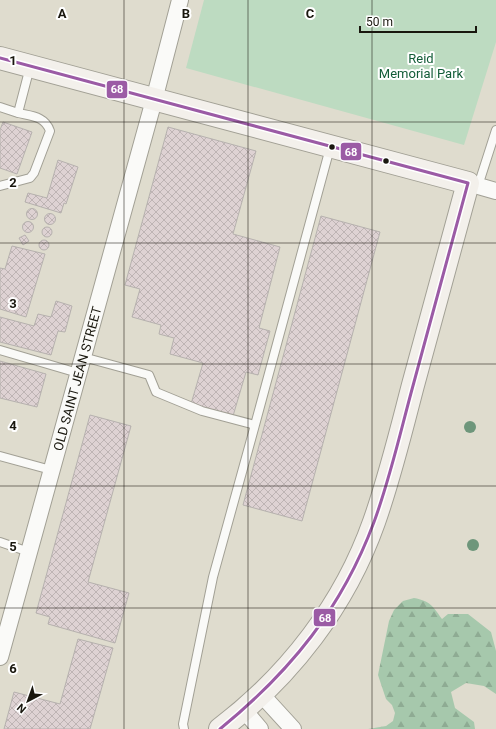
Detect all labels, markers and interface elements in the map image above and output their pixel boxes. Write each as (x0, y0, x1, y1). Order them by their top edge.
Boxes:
text: A (58, 6, 67, 21)
text: B (182, 6, 190, 21)
text: C (306, 6, 315, 21)
scale bar (360, 8, 476, 34)
text: 50 m (366, 15, 393, 29)
park label: Reid Memorial Park (379, 51, 464, 81)
text: 1 (9, 53, 17, 68)
line badge: 68 (106, 80, 128, 99)
text: 68 (111, 83, 123, 96)
unlabelled marker (327, 142, 337, 152)
line badge: 68 (340, 142, 362, 161)
text: 68 (345, 146, 357, 159)
unlabelled marker (381, 156, 391, 166)
text: 2 (9, 175, 17, 190)
text: 3 (9, 296, 17, 311)
street label: OLD SAINT JEAN STREET (50, 304, 104, 452)
text: 4 (9, 418, 17, 433)
text: 5 (9, 539, 17, 554)
line badge: 68 (313, 608, 336, 627)
text: 68 (319, 612, 331, 625)
text: 6 (9, 661, 17, 676)
north arrow (8, 681, 48, 721)
text: N (14, 701, 29, 716)

